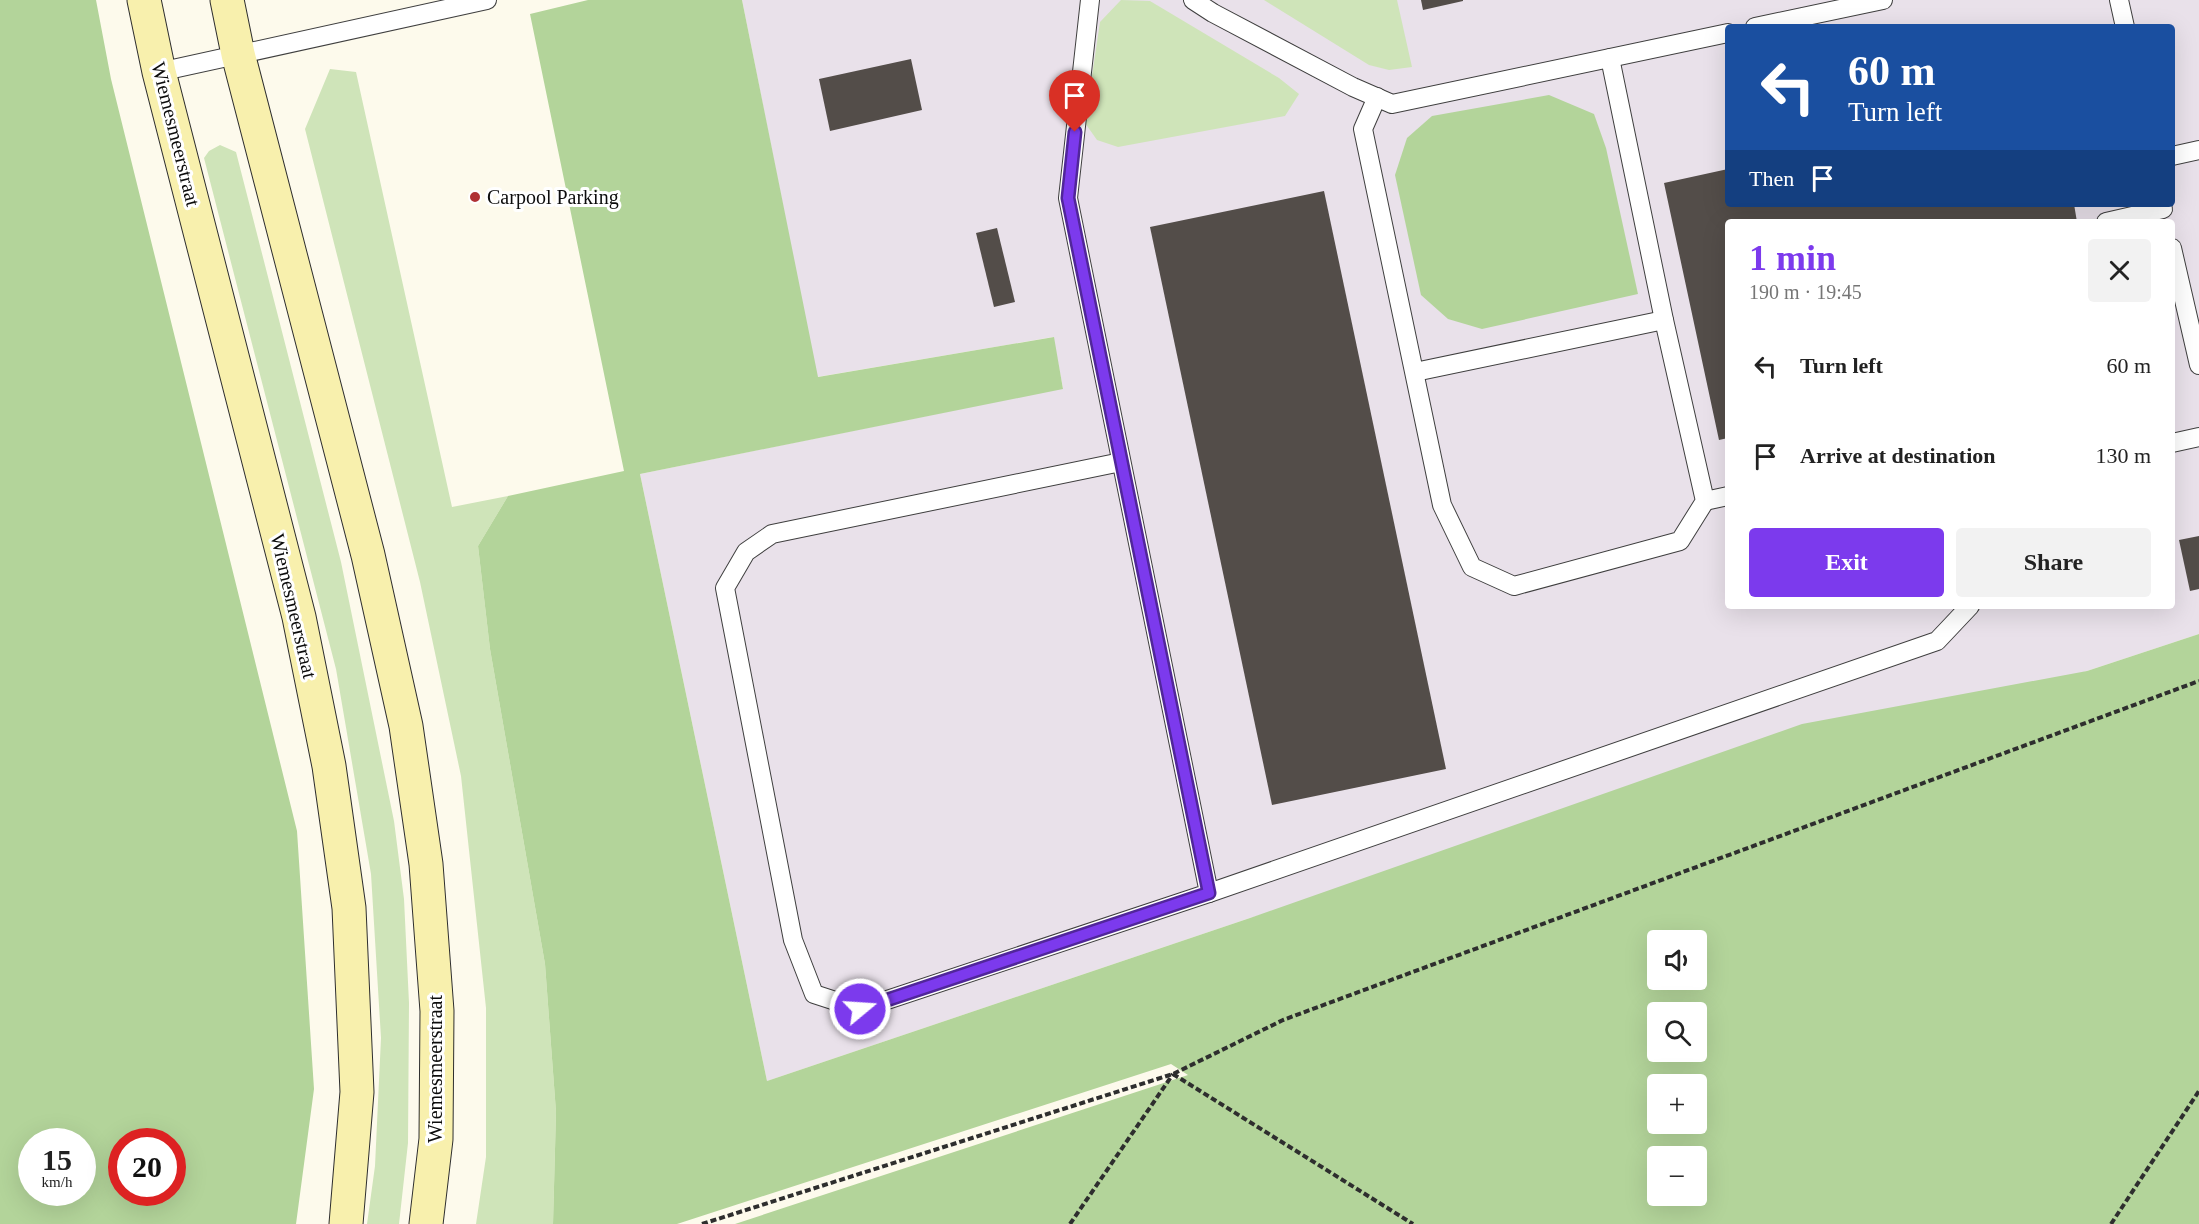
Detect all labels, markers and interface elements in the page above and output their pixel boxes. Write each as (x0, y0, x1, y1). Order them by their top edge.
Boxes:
icon: left (1749, 48, 1827, 126)
text: 60 m (1848, 48, 1936, 94)
street label: Wiemesmeerstraat (147, 60, 205, 209)
pin (1049, 70, 1100, 132)
icon: arrive (1058, 79, 1091, 112)
text: Turn left (1848, 97, 1942, 127)
icon: arrive (1806, 162, 1839, 195)
text: Then (1749, 166, 1794, 191)
place label: Carpool Parking (487, 186, 619, 209)
marker: Carpool Parking (468, 190, 482, 204)
text: 1 min (1749, 238, 1836, 278)
button: close (2088, 239, 2151, 302)
text: 190 m · 19:45 (1749, 281, 1862, 303)
icon: left (1749, 350, 1782, 383)
text: Turn left (1800, 353, 1883, 378)
text: 60 m (2106, 353, 2151, 378)
icon: arrive (1749, 440, 1782, 473)
text: Arrive at destination (1800, 443, 1996, 468)
text: 130 m (2095, 443, 2151, 468)
button: Exit (1749, 528, 1944, 597)
button: Share (1956, 528, 2151, 597)
street label: Wiemesmeerstraat (267, 531, 321, 681)
map controls (1647, 930, 1707, 1206)
button: sound (1647, 930, 1707, 990)
position arrow (828, 977, 892, 1041)
street label: Wiemesmeerstraat (424, 995, 446, 1143)
button: search (1647, 1002, 1707, 1062)
button: + (1647, 1074, 1707, 1134)
speed limit sign: 20 (108, 1128, 186, 1206)
text: 15 (42, 1143, 72, 1176)
button: − (1647, 1146, 1707, 1206)
text: km/h (42, 1174, 72, 1190)

